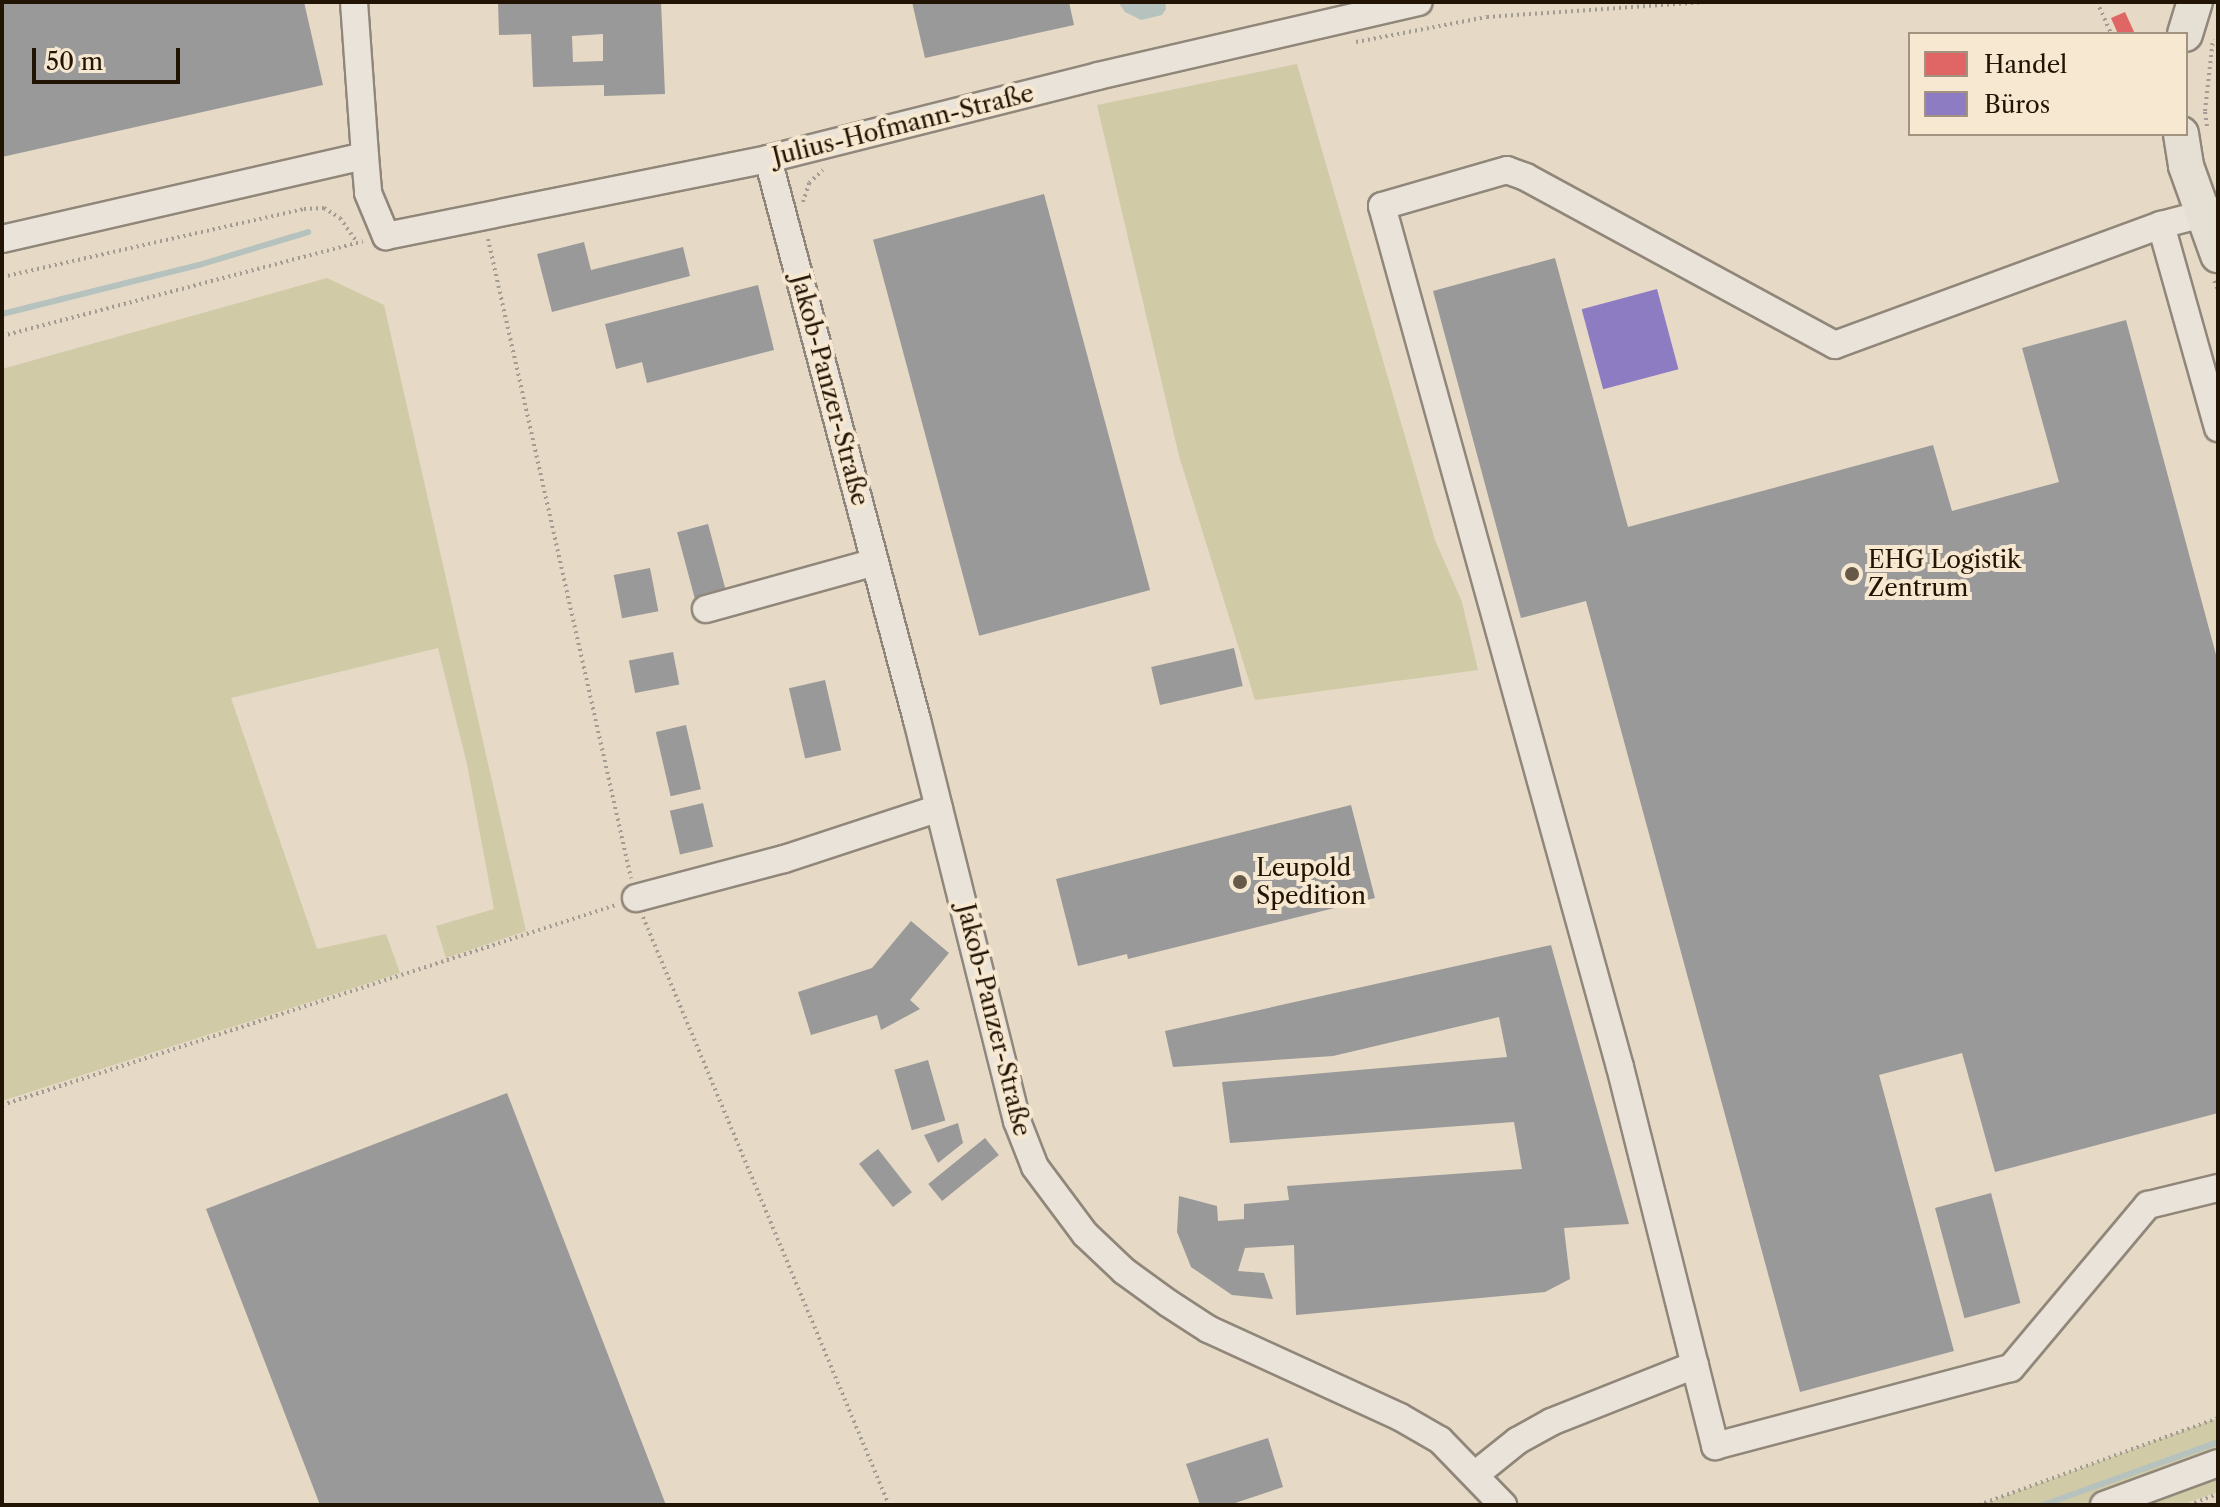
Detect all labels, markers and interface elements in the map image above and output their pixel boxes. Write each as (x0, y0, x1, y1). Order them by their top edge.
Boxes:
scale bar (36, 32, 184, 82)
legend (1908, 32, 2188, 136)
text: 50 m (46, 47, 103, 76)
text: Handel (1984, 50, 2067, 79)
street label: Julius-Hofmann-Straße (769, 79, 1037, 171)
text: Büros (1984, 90, 2050, 119)
street label: Jakob-Panzer-Straße (785, 271, 875, 509)
place label: EHG Logistik Zentrum (1868, 546, 2021, 602)
marker: EHG Logistik Zentrum (1843, 565, 1861, 583)
place label: Leupold Spedition (1256, 854, 1366, 910)
marker: Leupold Spedition (1231, 873, 1249, 891)
street label: Jakob-Panzer-Straße (951, 901, 1037, 1139)

